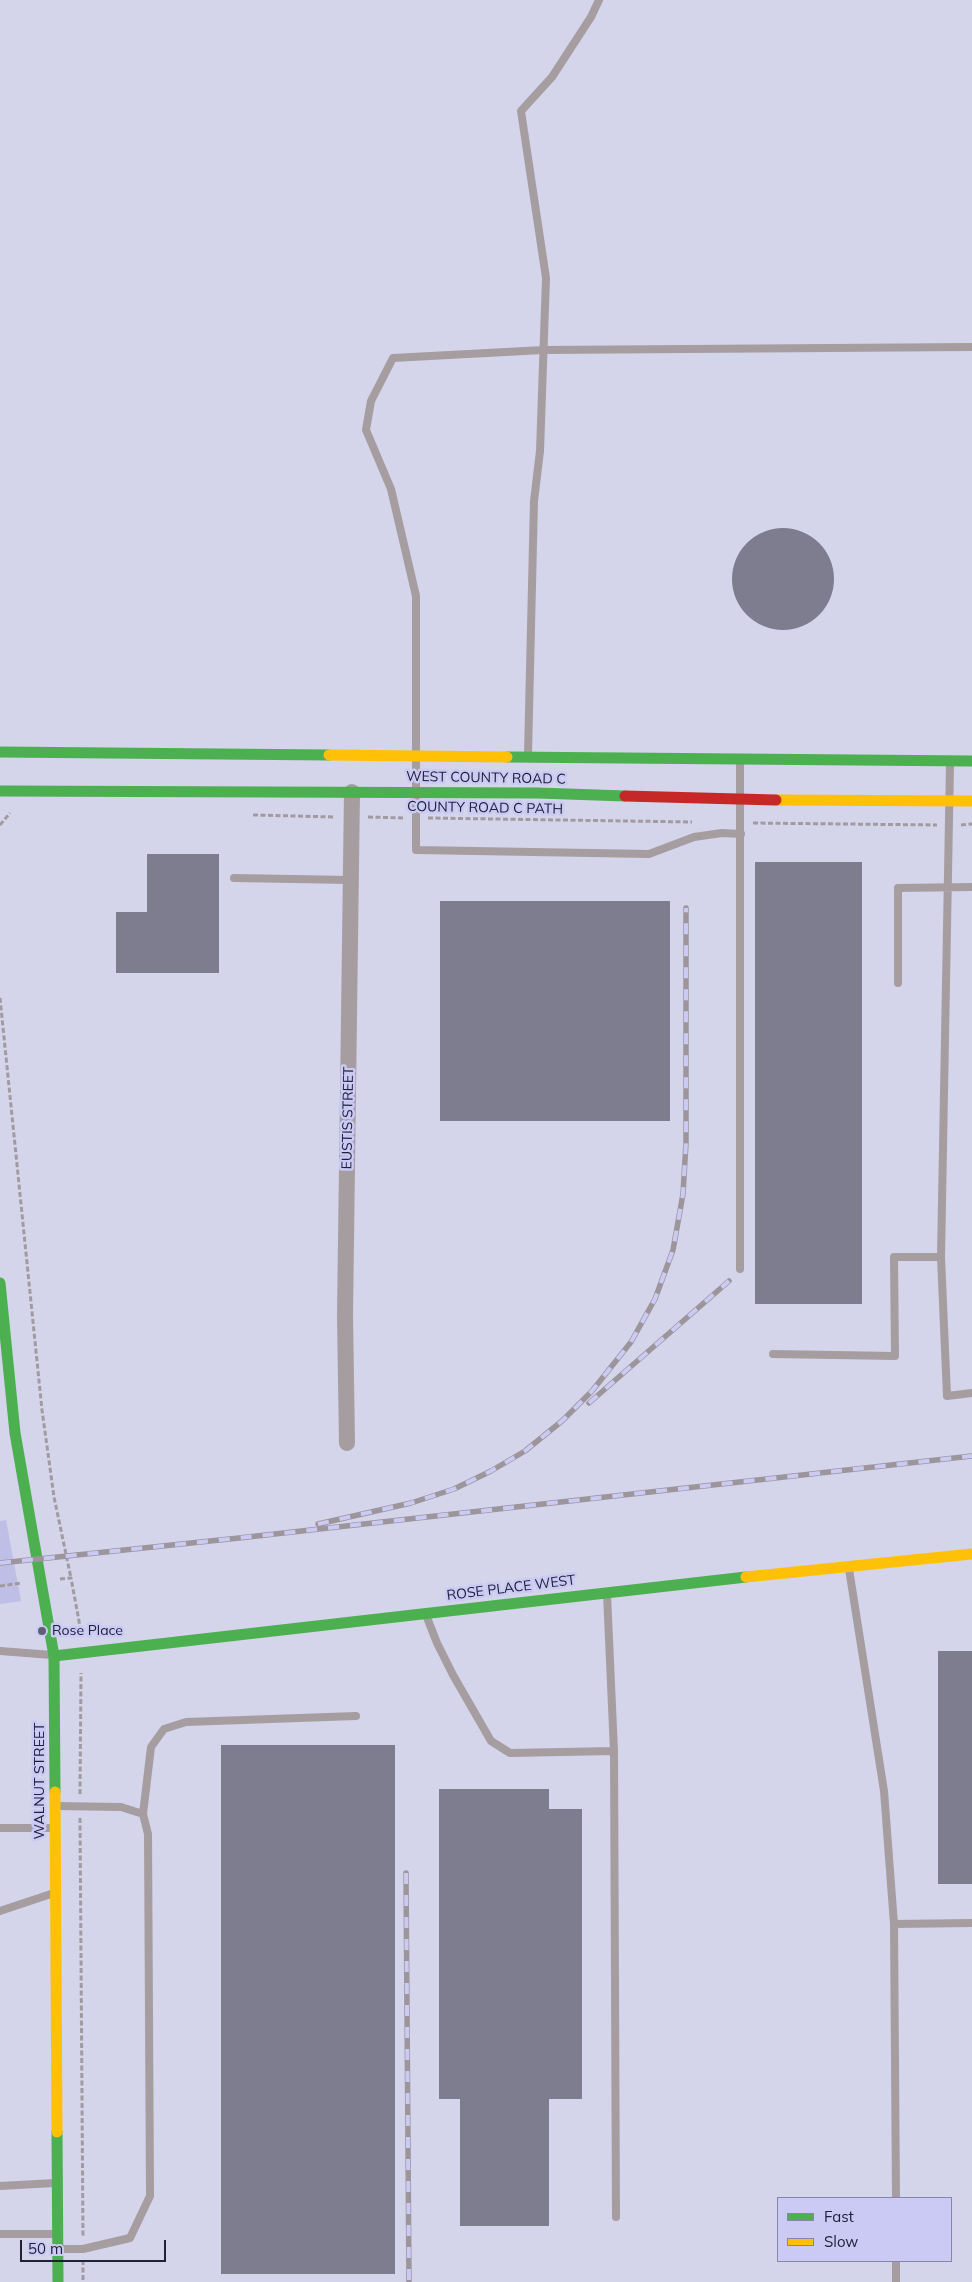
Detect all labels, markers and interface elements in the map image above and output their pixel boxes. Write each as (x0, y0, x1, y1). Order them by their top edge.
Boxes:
street label: WEST COUNTY ROAD C (406, 768, 566, 788)
street label: COUNTY ROAD C PATH (407, 798, 563, 818)
street label: EUSTIS STREET (339, 1066, 357, 1170)
street label: ROSE PLACE WEST (446, 1572, 576, 1604)
place label: Rose Place (52, 1623, 123, 1639)
marker: Rose Place (36, 1625, 48, 1637)
street label: WALNUT STREET (32, 1723, 48, 1839)
legend (777, 2197, 952, 2262)
text: Fast (824, 2207, 854, 2226)
scale bar (22, 2230, 169, 2262)
text: Slow (824, 2232, 858, 2251)
text: 50 m (28, 2239, 63, 2258)

